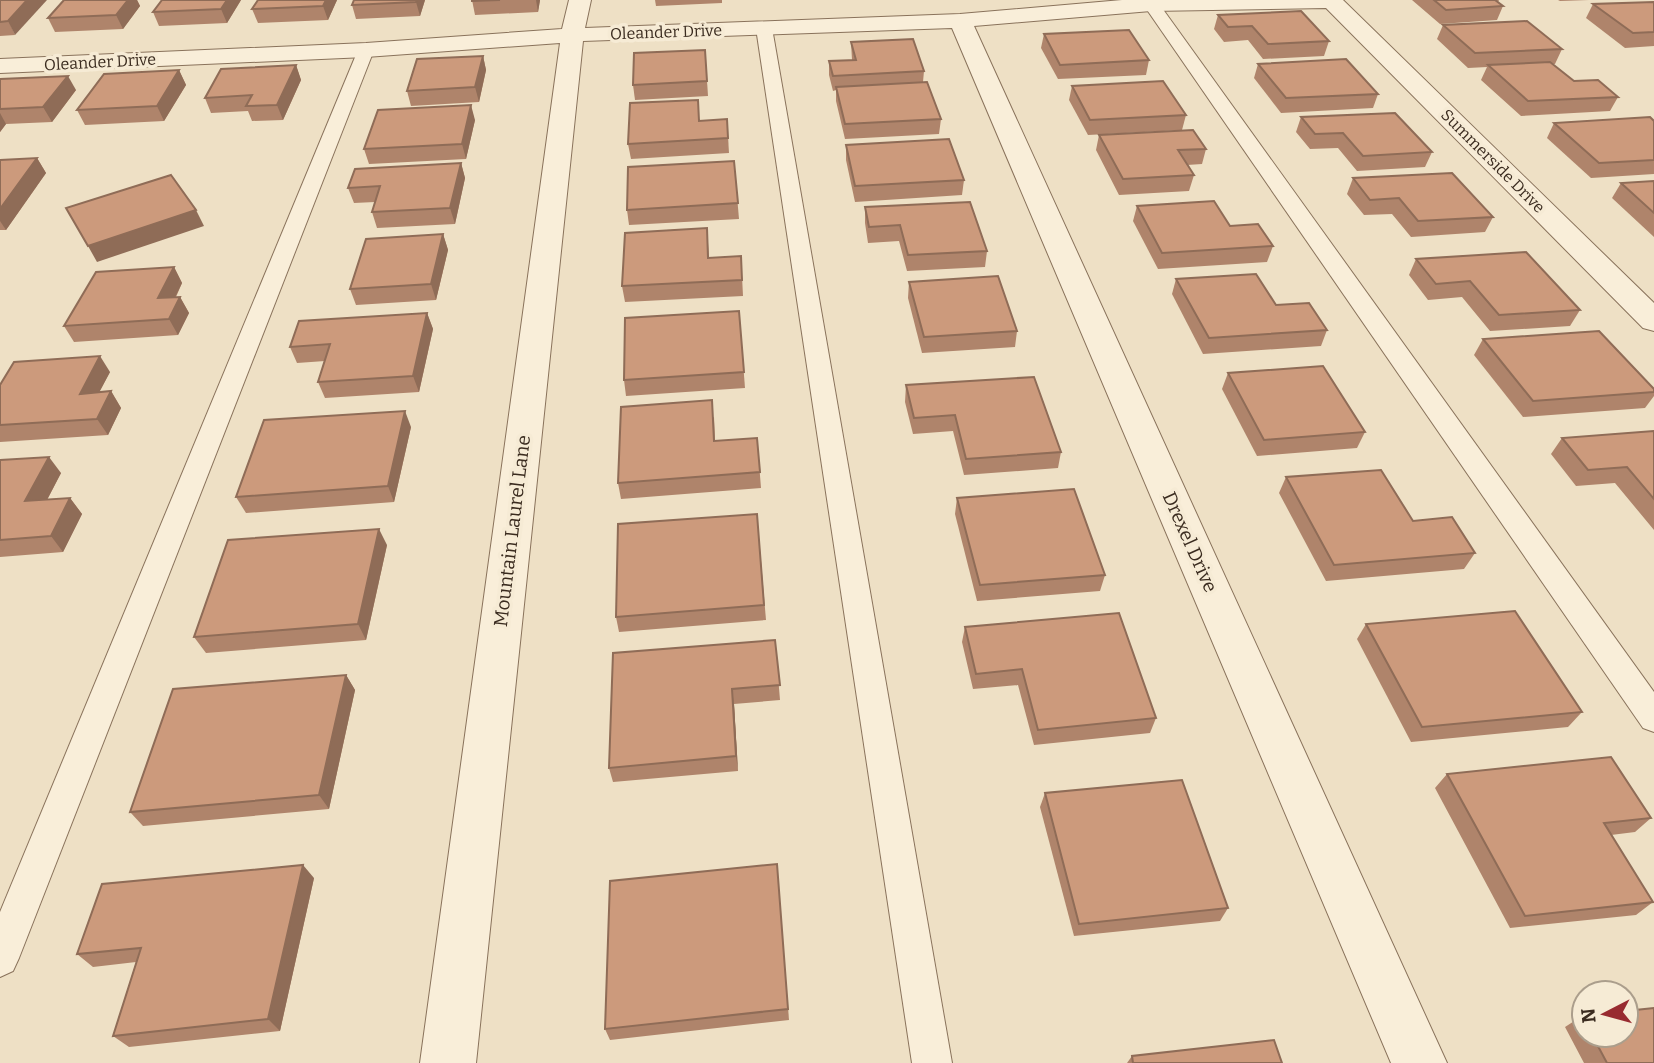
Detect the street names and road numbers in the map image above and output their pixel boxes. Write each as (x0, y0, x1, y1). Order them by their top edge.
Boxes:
street label: Oleander Drive (610, 21, 722, 43)
street label: Oleander Drive (44, 50, 156, 74)
street label: Summerside Drive (1437, 105, 1549, 217)
street label: Mountain Laurel Lane (489, 434, 535, 628)
street label: Drexel Drive (1158, 488, 1222, 596)

